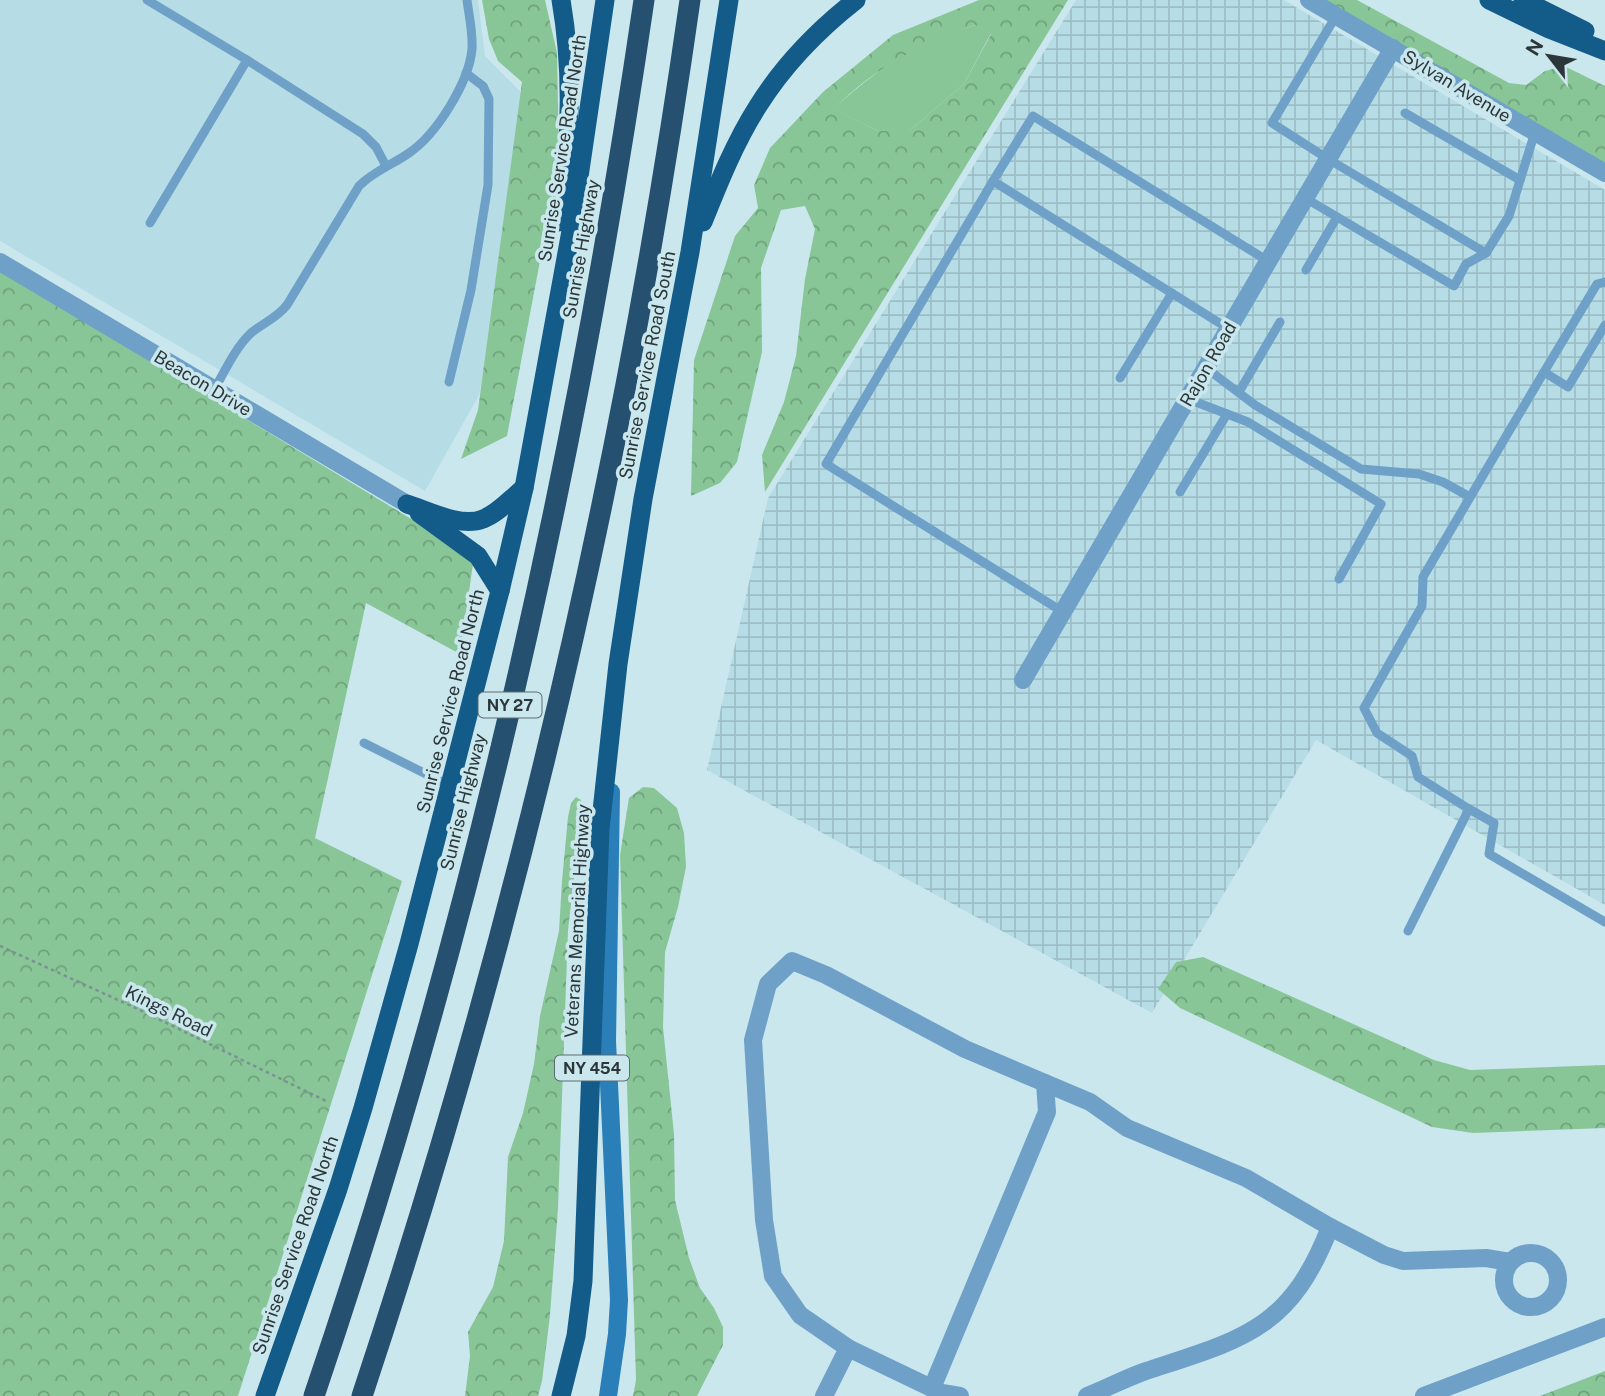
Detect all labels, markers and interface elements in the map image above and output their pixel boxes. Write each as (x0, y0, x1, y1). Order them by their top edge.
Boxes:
north arrow (1514, 21, 1584, 91)
street label: Sunrise Service Road North (534, 33, 590, 263)
text: N (1521, 35, 1548, 59)
street label: Sylvan Avenue (1399, 46, 1515, 126)
street label: Sunrise Highway (558, 178, 604, 320)
street label: Sunrise Service Road South (615, 249, 679, 481)
street label: Rajon Road (1175, 318, 1241, 410)
street label: Beacon Drive (150, 346, 256, 420)
street label: Sunrise Service Road North (412, 587, 488, 815)
road number: NY 27 (478, 692, 542, 718)
street label: Sunrise Highway (436, 731, 490, 873)
street label: Veterans Memorial Highway (560, 803, 594, 1038)
street label: Kings Road (122, 981, 216, 1041)
road number: NY 454 (555, 1056, 629, 1080)
street label: Sunrise Service Road North (248, 1133, 342, 1357)

